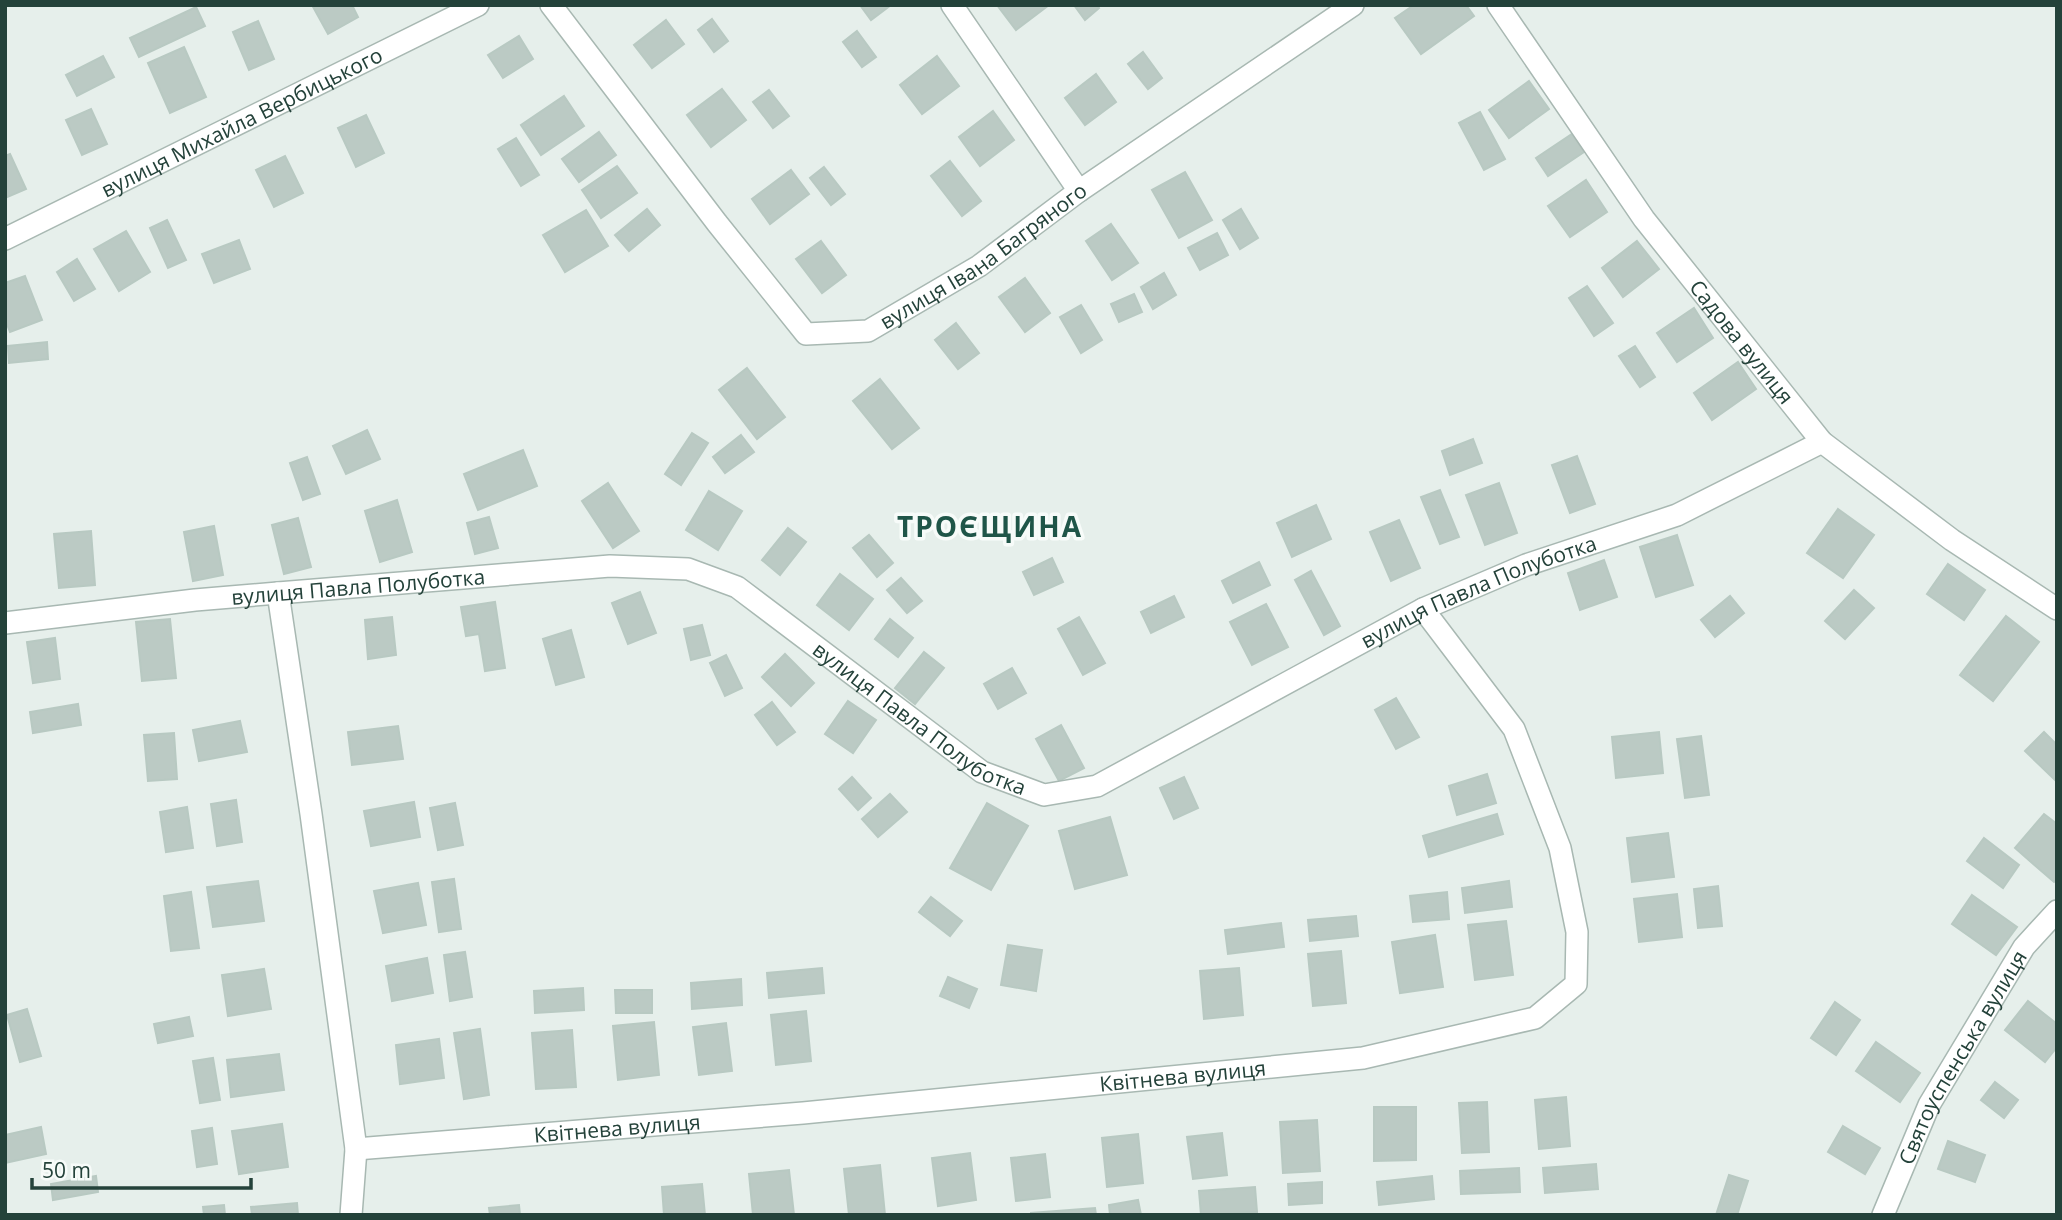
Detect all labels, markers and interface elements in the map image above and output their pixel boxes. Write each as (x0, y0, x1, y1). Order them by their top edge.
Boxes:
street label: вулиця Михайла Вербицького (96, 41, 387, 203)
street label: вулиця Івана Багряного (874, 176, 1092, 335)
street label: Садова вулиця (1684, 274, 1800, 410)
district label: ТРОЄЩИНА (897, 507, 1083, 545)
street label: вулиця Павла Полуботка (1356, 529, 1600, 654)
street label: вулиця Павла Полуботка (230, 562, 486, 611)
street label: вулиця Павла Полуботка (807, 635, 1030, 801)
street label: Святоуспенська вулиця (1892, 945, 2033, 1168)
street label: Квітнева вулиця (1098, 1054, 1267, 1098)
street label: Квітнева вулиця (533, 1107, 702, 1149)
scale bar (32, 1146, 250, 1190)
text: 50 m (42, 1156, 91, 1184)

